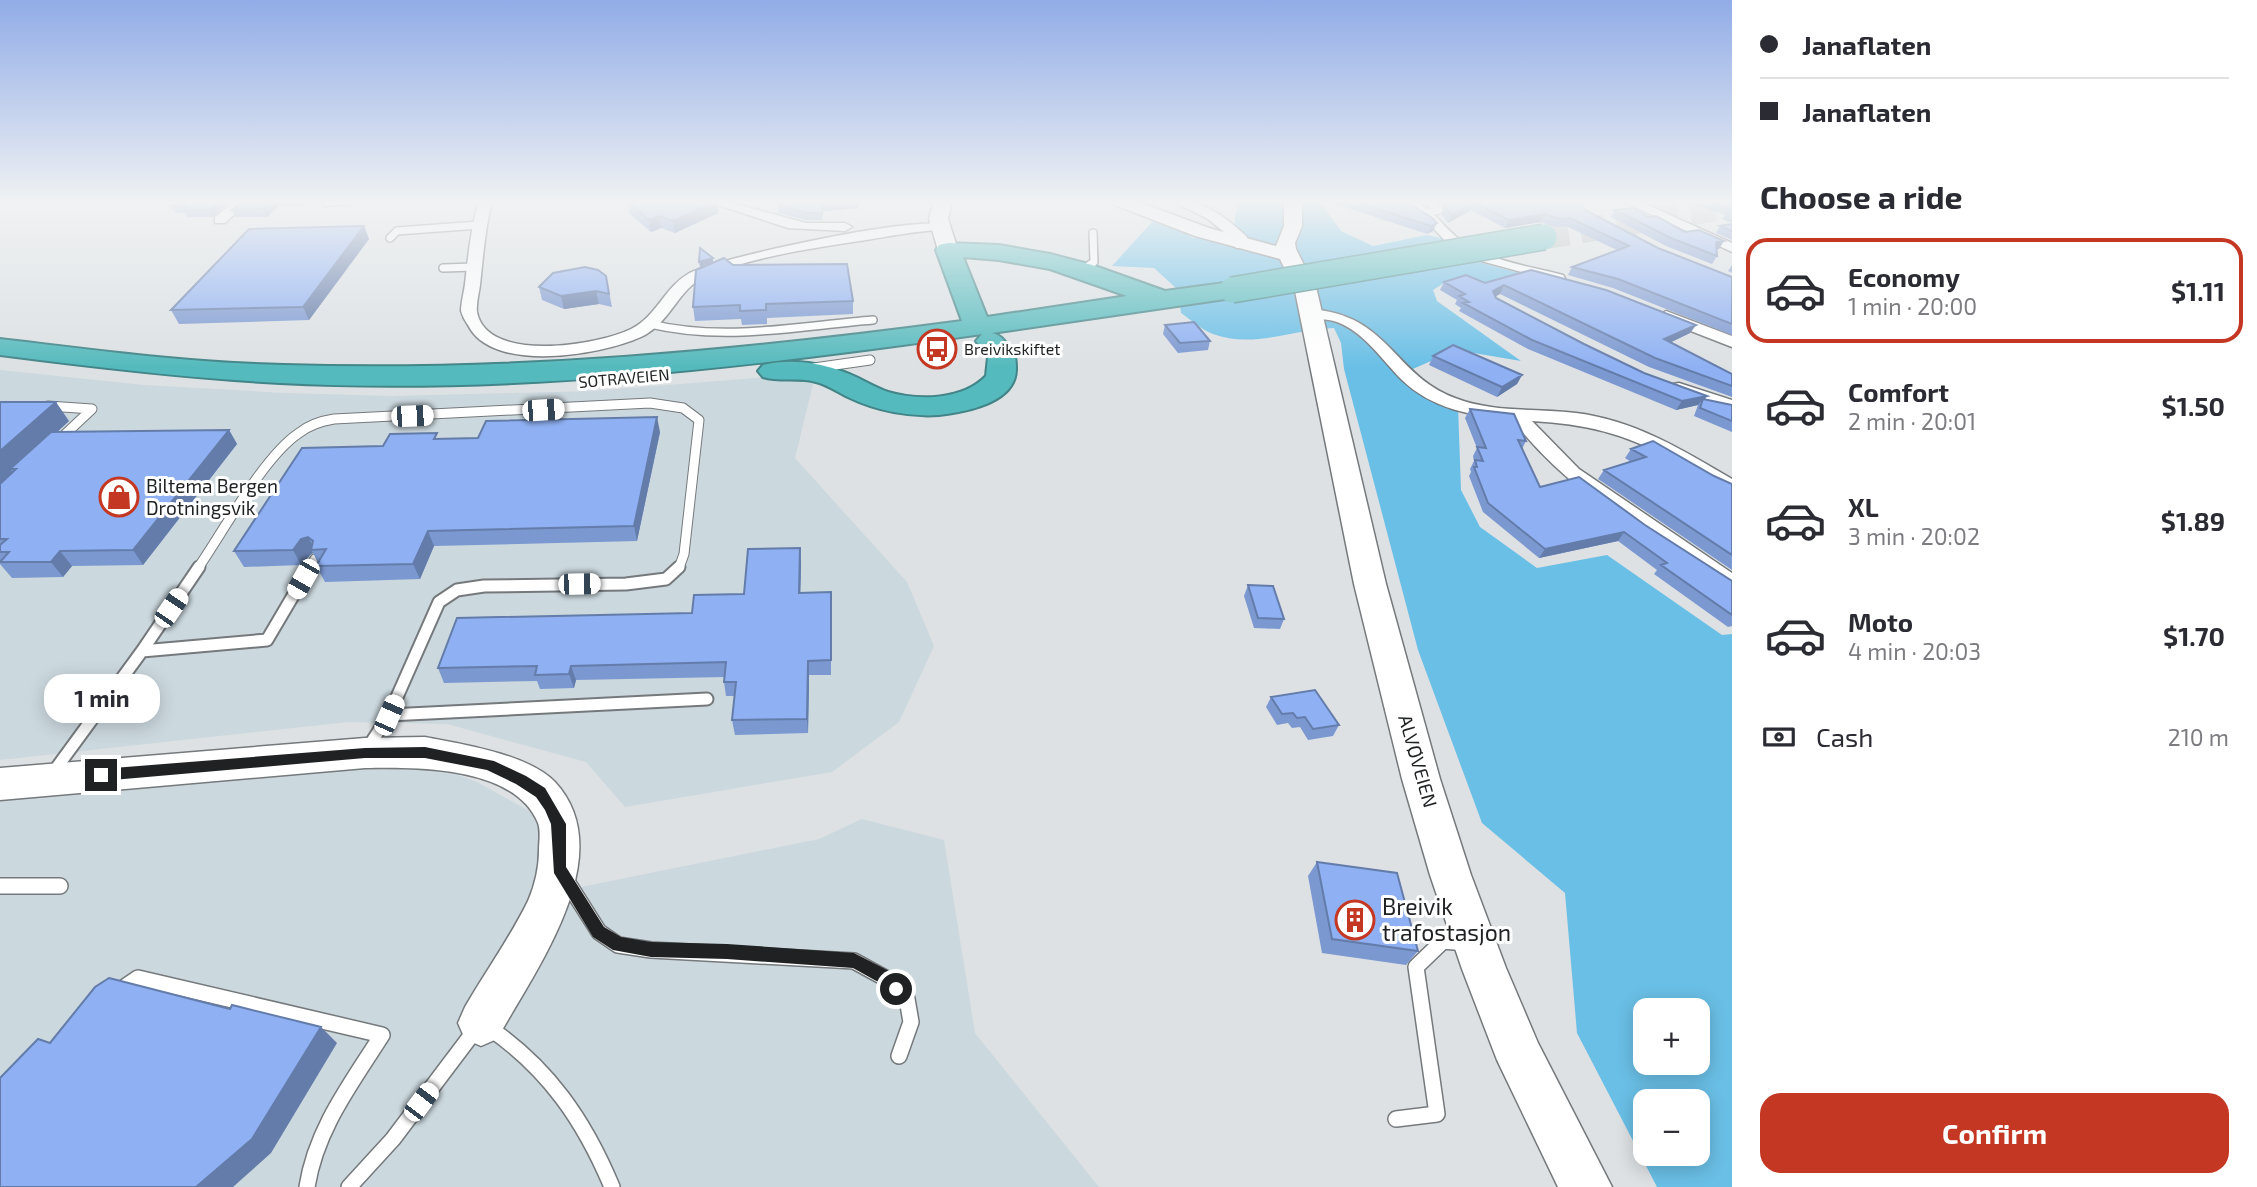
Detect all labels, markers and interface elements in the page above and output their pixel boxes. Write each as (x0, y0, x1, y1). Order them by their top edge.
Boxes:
text: Janaflaten (1802, 29, 1931, 60)
text: Janaflaten (1802, 96, 1931, 127)
text: Choose a ride (1760, 177, 1963, 215)
icon: car (1764, 259, 1827, 322)
text: Economy (1848, 261, 1960, 292)
text: $1.11 (2171, 275, 2225, 306)
text: 1 min · 20:00 (1848, 292, 1977, 320)
bus stop icon: Breivikskiftet (916, 328, 958, 370)
place label: Breivikskiftet (964, 339, 1060, 358)
street label: SOTRAVEIEN (578, 364, 670, 391)
icon: car (1764, 374, 1827, 437)
text: Comfort (1848, 376, 1949, 407)
text: $1.50 (2162, 390, 2225, 421)
car (522, 398, 565, 422)
car (391, 405, 434, 427)
text: 2 min · 20:01 (1848, 407, 1976, 435)
place label: Biltema Bergen Drotningsvik (146, 474, 278, 519)
shop icon: Biltema Bergen Drotningsvik (98, 476, 140, 518)
icon: car (1764, 489, 1827, 552)
text: XL (1848, 491, 1879, 522)
text: $1.89 (2161, 505, 2225, 536)
text: 3 min · 20:02 (1848, 522, 1980, 550)
car (284, 556, 323, 602)
car (558, 573, 601, 595)
car (151, 585, 192, 631)
icon: car (1764, 604, 1827, 667)
text: Moto (1848, 606, 1913, 637)
text: $1.70 (2163, 620, 2225, 651)
text: 4 min · 20:03 (1848, 637, 1981, 665)
callout: 1 min (43, 674, 159, 722)
text: 1 min (74, 684, 130, 712)
car (371, 692, 408, 738)
street label: ALVØVEIEN (1394, 712, 1443, 810)
icon: cash (1760, 718, 1798, 756)
text: Cash (1816, 721, 1873, 752)
text: 210 m (2168, 723, 2229, 751)
route end (85, 759, 117, 791)
place label: Breivik trafostasjon (1382, 892, 1511, 946)
building icon: Breivik trafostasjon (1334, 899, 1376, 941)
route start (880, 973, 912, 1005)
map controls (1633, 998, 1710, 1166)
button: + (1633, 998, 1710, 1075)
car (400, 1079, 443, 1125)
button: − (1633, 1089, 1710, 1166)
button: Confirm (1760, 1093, 2229, 1173)

